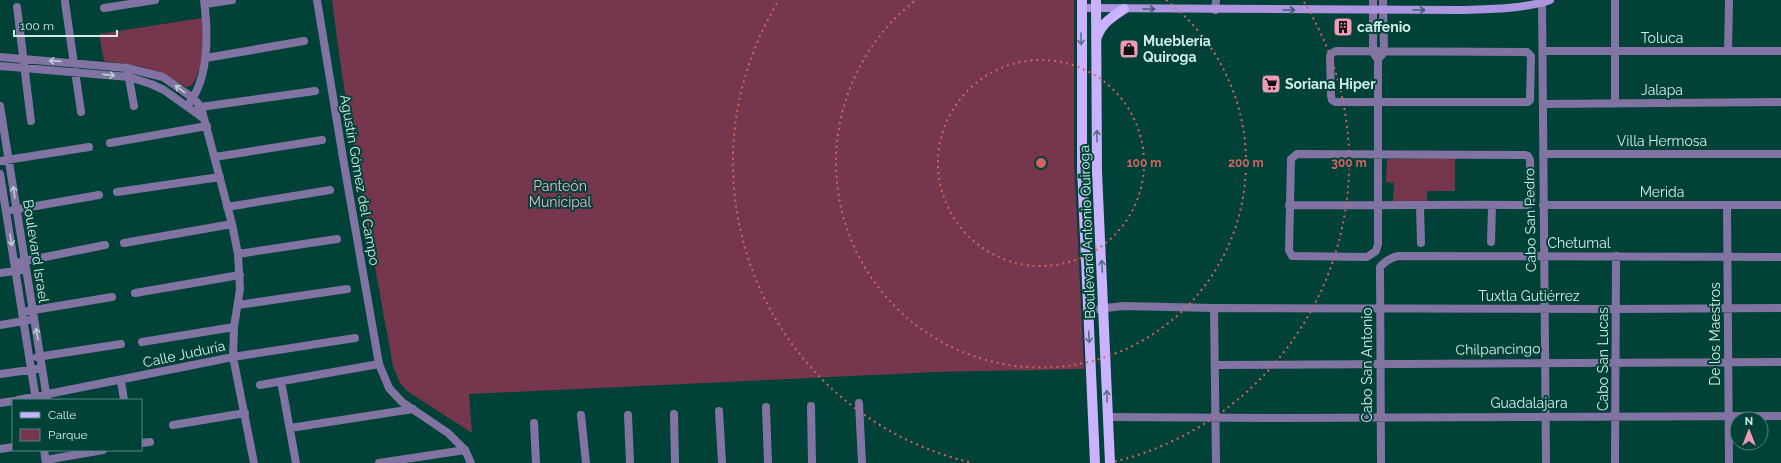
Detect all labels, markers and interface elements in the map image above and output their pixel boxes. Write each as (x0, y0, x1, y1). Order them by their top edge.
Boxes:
one-way arrow (1142, 5, 1155, 13)
one-way arrow (1282, 6, 1295, 14)
one-way arrow (1412, 6, 1425, 13)
scale bar (14, 12, 117, 38)
building icon: caffenio (1332, 16, 1354, 38)
text: 100 m (20, 19, 54, 33)
place label: caffenio (1357, 19, 1411, 35)
street label: Toluca (1641, 30, 1683, 46)
one-way arrow (1077, 32, 1085, 45)
place label: Mueblería Quiroga (1143, 33, 1211, 65)
shop icon: Mueblería Quiroga (1118, 38, 1140, 60)
one-way arrow (49, 57, 62, 64)
one-way arrow (102, 72, 115, 79)
supermarket icon: Soriana Hiper (1260, 73, 1282, 95)
place label: Soriana Hiper (1285, 76, 1376, 92)
street label: Jalapa (1641, 82, 1683, 98)
one-way arrow (175, 85, 186, 93)
street label: Agustín Gómez del Campo (337, 93, 383, 267)
one-way arrow (1093, 130, 1101, 143)
street label: Villa Hermosa (1617, 133, 1707, 149)
street label: Boulevard Antonio Quiroga (1076, 145, 1098, 319)
centre of rings (1034, 156, 1048, 170)
text: 100 m (1127, 156, 1161, 170)
text: 200 m (1228, 156, 1264, 170)
text: 300 m (1331, 156, 1367, 170)
street label: Cabo San Pedro (1521, 168, 1539, 272)
park label: Panteón Municipal (529, 178, 592, 210)
street label: Merida (1640, 184, 1684, 200)
one-way arrow (10, 186, 18, 199)
street label: Boulevard Israel (20, 198, 52, 304)
one-way arrow (7, 233, 15, 246)
street label: Chetumal (1547, 235, 1611, 251)
one-way arrow (1098, 260, 1105, 273)
street label: De los Maestros (1707, 282, 1723, 386)
street label: Tuxtla Gutiérrez (1478, 288, 1580, 304)
street label: Cabo San Antonio (1359, 307, 1375, 423)
street label: Cabo San Lucas (1595, 307, 1611, 411)
one-way arrow (33, 328, 41, 341)
one-way arrow (1086, 330, 1093, 343)
street label: Calle Juduría (141, 337, 227, 371)
street label: Chilpancingo (1455, 340, 1541, 358)
one-way arrow (1103, 390, 1110, 403)
street label: Guadalajara (1490, 395, 1568, 411)
legend (12, 399, 142, 451)
text: Calle (48, 408, 76, 422)
north arrow (1729, 411, 1769, 451)
text: N (1745, 415, 1753, 428)
text: Parque (48, 428, 88, 442)

